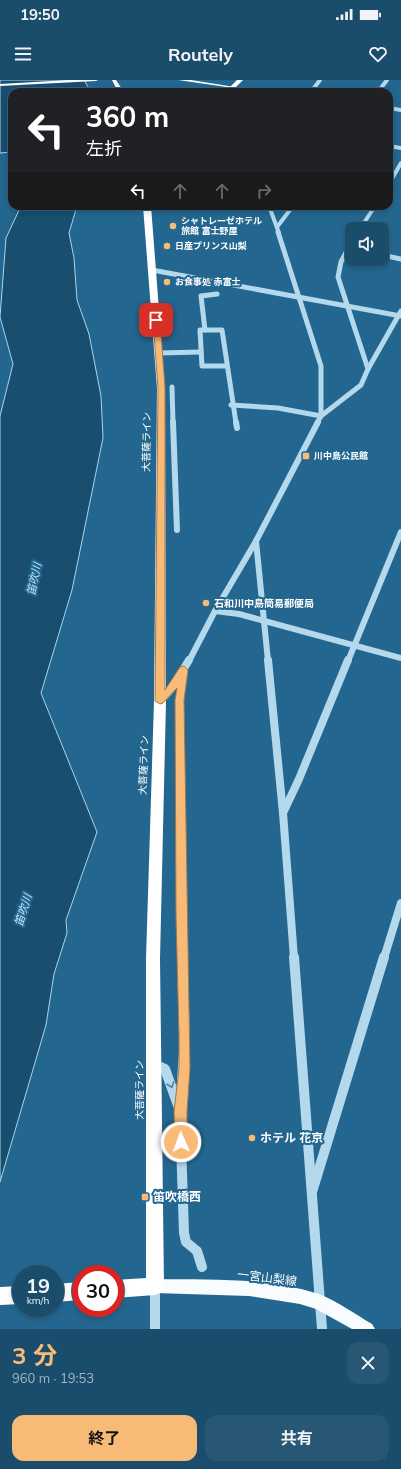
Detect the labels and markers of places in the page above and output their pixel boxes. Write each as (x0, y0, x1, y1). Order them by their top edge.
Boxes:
place label: シャトレーゼホテル 旅館 富士野屋 (181, 215, 262, 236)
marker: シャトレーゼホテル 旅館 富士野屋 (168, 221, 178, 231)
place label: 日産プリンス山梨 (175, 240, 247, 251)
marker: 日産プリンス山梨 (162, 241, 172, 251)
place label: お食事処 赤富士 (175, 276, 240, 287)
marker: お食事処 赤富士 (162, 277, 172, 287)
pin (139, 303, 173, 337)
place label: 川中島公民館 (313, 450, 368, 461)
marker: 川中島公民館 (301, 451, 311, 461)
place label: 石和川中島簡易郵便局 (214, 597, 314, 610)
marker: 石和川中島簡易郵便局 (201, 598, 211, 608)
place label: ホテル 花京 (260, 1130, 323, 1145)
marker: ホテル 花京 (247, 1133, 257, 1143)
place label: 笛吹橋西 (153, 1189, 201, 1204)
marker: 笛吹橋西 (140, 1192, 150, 1202)

